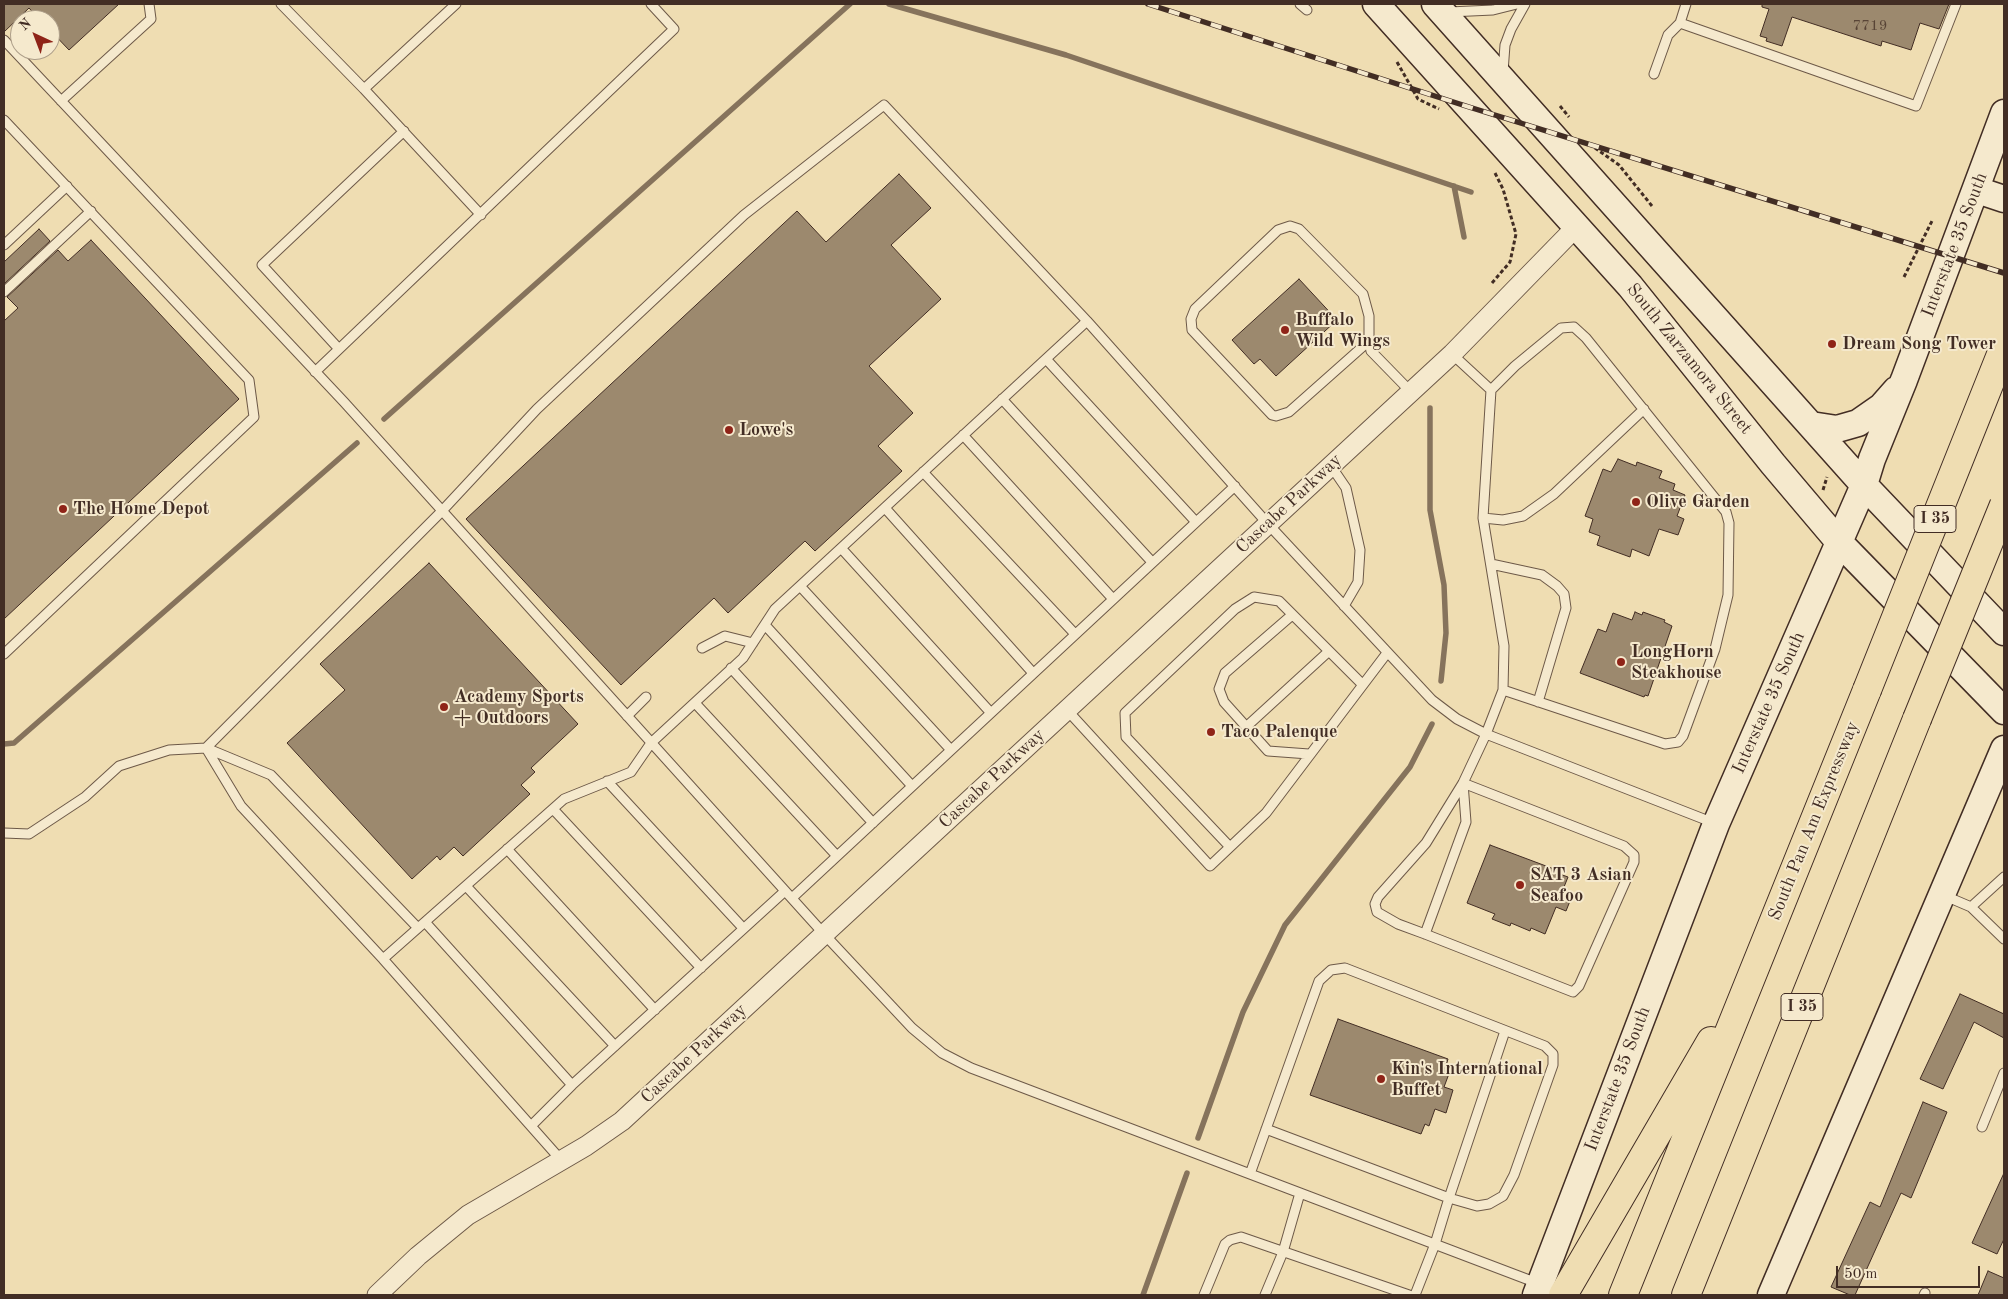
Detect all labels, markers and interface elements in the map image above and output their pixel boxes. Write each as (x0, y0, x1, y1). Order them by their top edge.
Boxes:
north arrow (10, 10, 60, 60)
text: N (17, 16, 34, 34)
house number: 7719 (1853, 17, 1887, 35)
street label: Interstate 35 South (1917, 170, 1993, 320)
street label: South Zarzamora Street (1621, 279, 1757, 439)
place label: Buffalo Wild Wings (1295, 309, 1390, 352)
marker: Buffalo Wild Wings (1279, 324, 1291, 336)
place label: Dream Song Tower (1842, 333, 1996, 355)
marker: Dream Song Tower (1826, 338, 1838, 350)
place label: Lowe's (739, 419, 793, 441)
marker: Lowe's (723, 424, 735, 436)
street label: Cascabe Parkway (1232, 450, 1346, 558)
place label: Olive Garden (1646, 491, 1750, 513)
marker: Olive Garden (1630, 496, 1642, 508)
place label: The Home Depot (73, 498, 209, 520)
marker: The Home Depot (57, 503, 69, 515)
road number: I 35 (1914, 506, 1956, 532)
street label: Interstate 35 South (1728, 629, 1810, 777)
place label: LongHorn Steakhouse (1631, 641, 1722, 684)
marker: LongHorn Steakhouse (1615, 656, 1627, 668)
place label: Academy Sports + Outdoors (454, 686, 584, 729)
marker: Academy Sports + Outdoors (438, 701, 450, 713)
street label: South Pan Am Expressway (1764, 718, 1864, 924)
place label: Taco Palenque (1221, 721, 1337, 743)
street label: Cascabe Parkway (935, 725, 1049, 833)
marker: Taco Palenque (1205, 726, 1217, 738)
place label: SAT 3 Asian Seafoo (1530, 864, 1632, 906)
marker: SAT 3 Asian Seafoo (1514, 879, 1526, 891)
road number: I 35 (1781, 994, 1823, 1020)
street label: Cascabe Parkway (637, 1000, 751, 1108)
street label: Interstate 35 South (1580, 1004, 1656, 1154)
place label: Kin's International Buffet (1391, 1058, 1543, 1100)
marker: Kin's International Buffet (1375, 1073, 1387, 1085)
scale bar (1838, 1256, 1982, 1288)
text: 50 m (1844, 1267, 1878, 1282)

